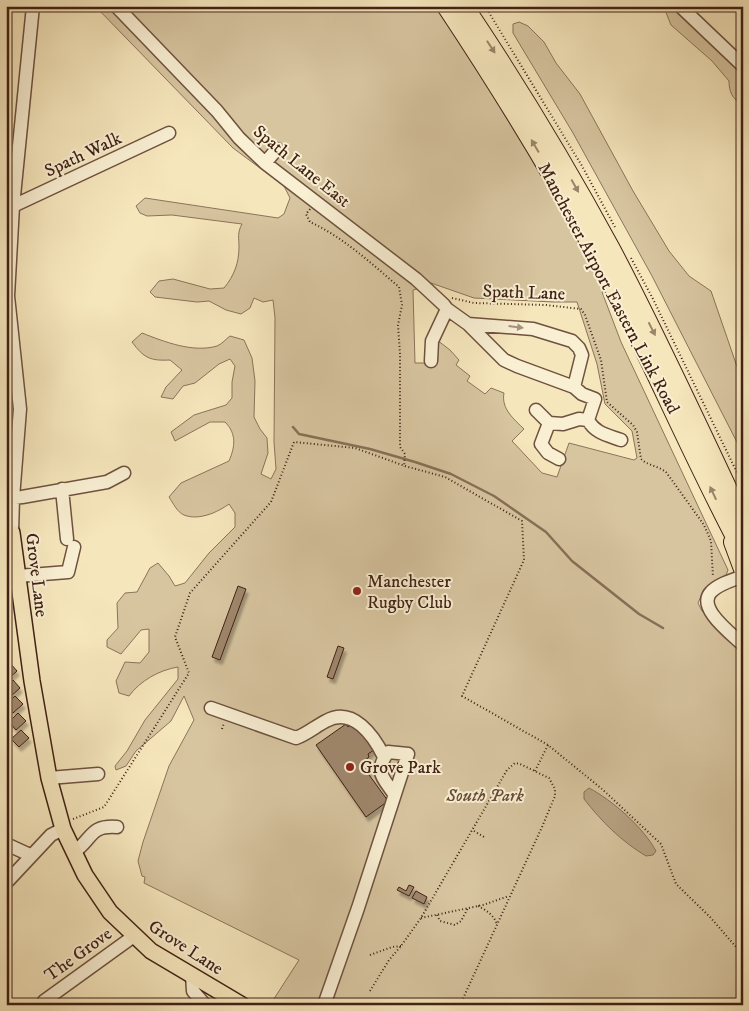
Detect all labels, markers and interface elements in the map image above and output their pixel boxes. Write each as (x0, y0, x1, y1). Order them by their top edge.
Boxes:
one-way arrow (486, 40, 496, 54)
street label: Spath Lane East (248, 121, 355, 213)
street label: Spath Walk (41, 127, 126, 182)
one-way arrow (530, 140, 539, 153)
street label: Manchester Airport Eastern Link Road (532, 159, 684, 418)
one-way arrow (571, 179, 580, 193)
street label: Spath Lane (482, 281, 566, 305)
one-way arrow (648, 322, 656, 337)
one-way arrow (509, 323, 525, 331)
one-way arrow (709, 486, 717, 500)
street label: Grove Lane (20, 532, 52, 618)
place label: Manchester Rugby Club (367, 571, 452, 614)
marker: Manchester Rugby Club (351, 585, 363, 597)
place label: Grove Park (360, 757, 441, 779)
marker: Grove Park (344, 761, 356, 773)
park label: South Park (445, 785, 524, 807)
street label: Grove Lane (144, 916, 227, 980)
street label: The Grove (41, 923, 116, 987)

